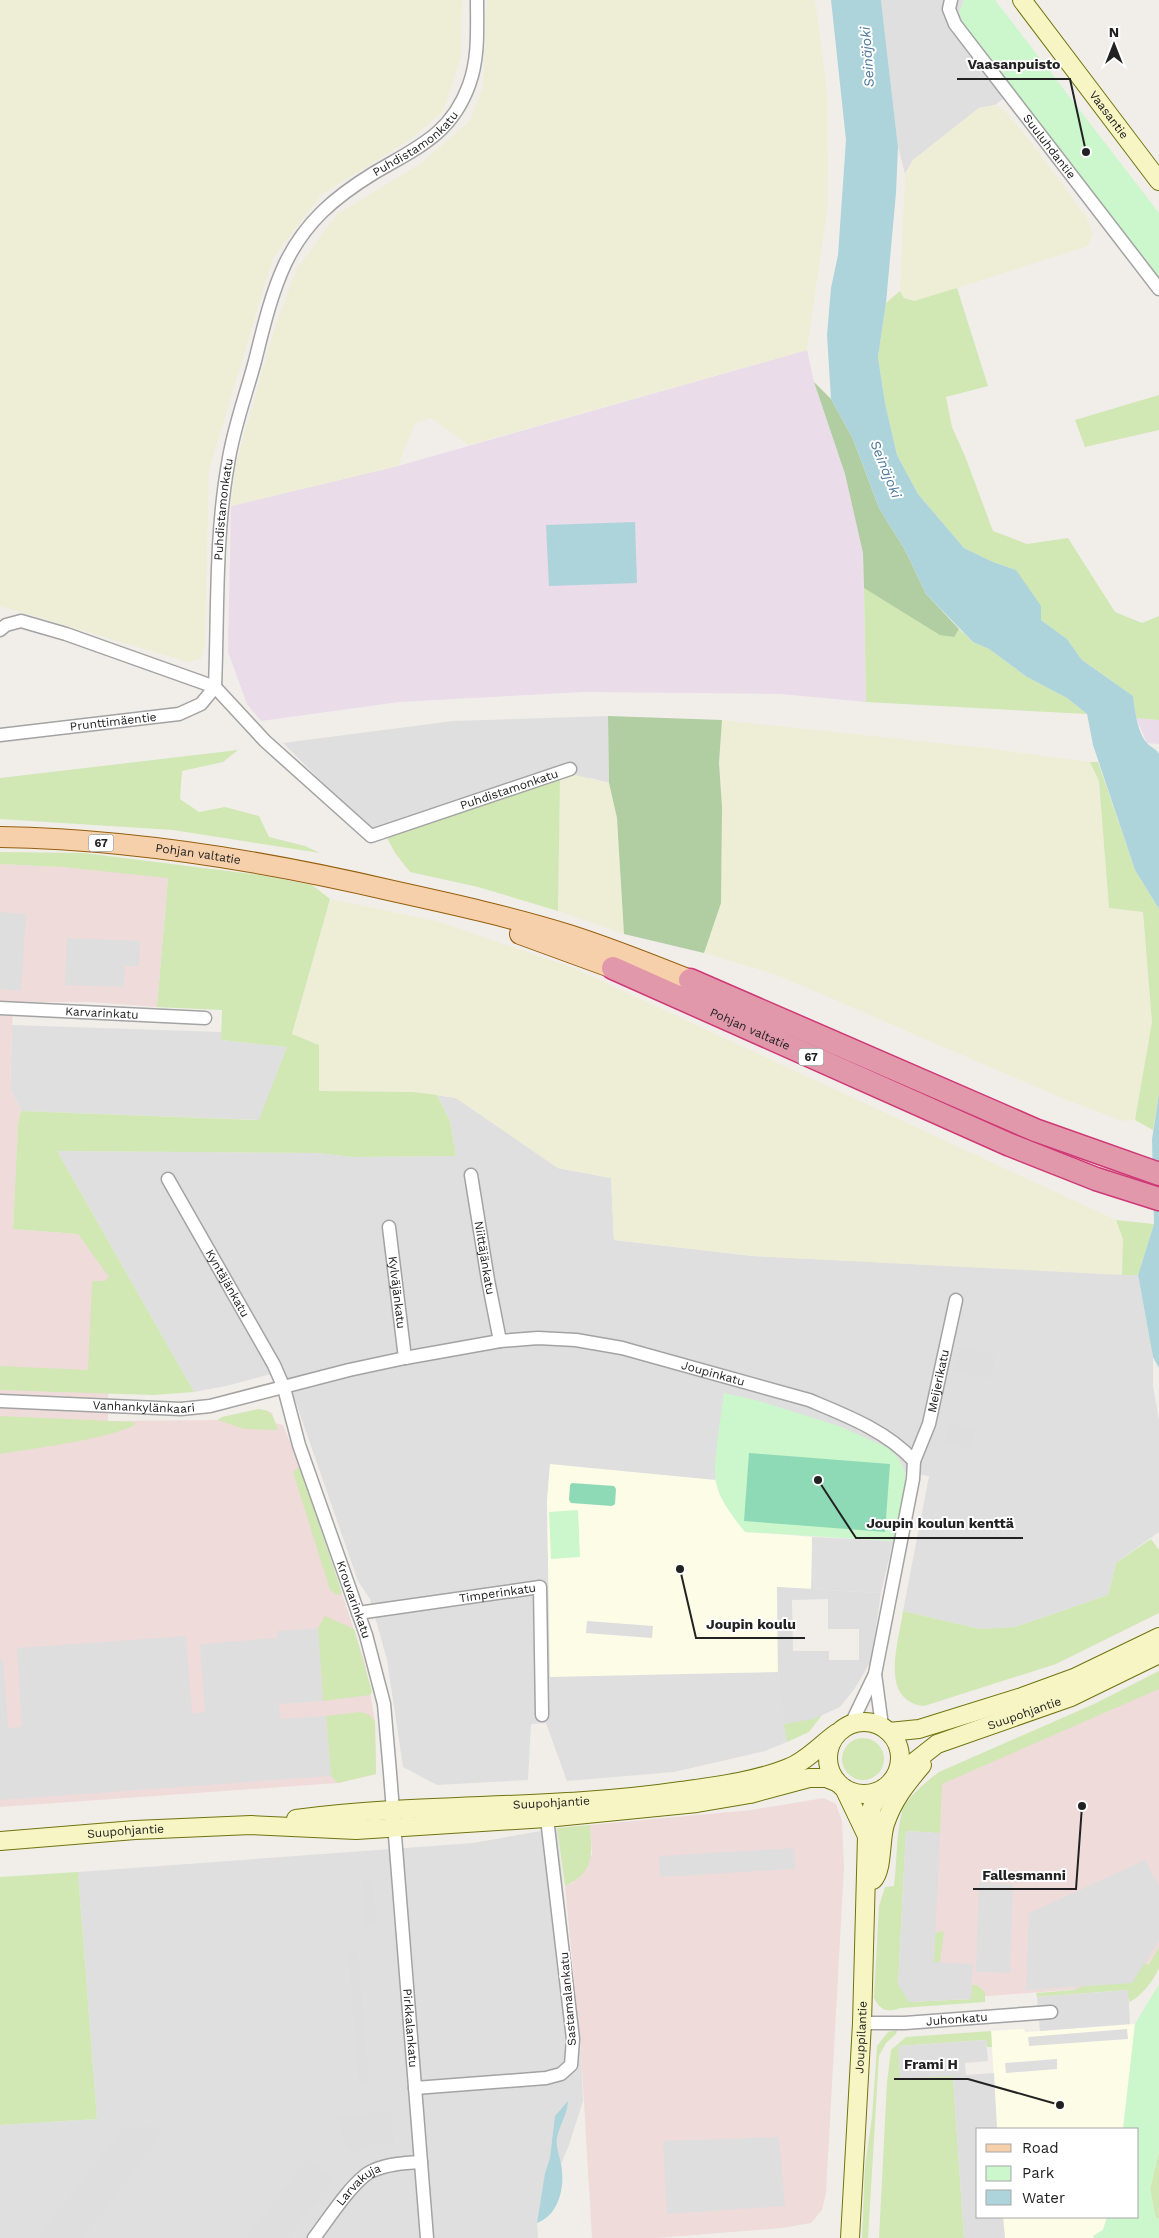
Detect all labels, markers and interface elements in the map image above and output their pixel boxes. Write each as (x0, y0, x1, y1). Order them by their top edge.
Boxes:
north arrow (1089, 20, 1139, 70)
text: N (1109, 24, 1119, 40)
water label: Seinäjoki (857, 26, 877, 88)
callout: Vaasanpuisto (957, 50, 1070, 79)
text: Vaasanpuisto (968, 56, 1060, 72)
street label: Vaasantie (1086, 88, 1132, 142)
street label: Puhdistamonkatu (370, 108, 461, 179)
street label: Suuluhdantie (1020, 111, 1079, 182)
water label: Seinäjoki (867, 438, 905, 500)
street label: Puhdistamonkatu (211, 457, 236, 561)
street label: Prunttimäentie (69, 710, 157, 734)
street label: Puhdistamonkatu (458, 766, 560, 813)
road number: 67 (88, 834, 114, 851)
street label: Pohjan valtatie (155, 841, 242, 867)
street label: Karvarinkatu (65, 1004, 139, 1022)
street label: Pohjan valtatie (708, 1005, 792, 1053)
road number: 67 (798, 1048, 824, 1066)
street label: Niittäjänkatu (472, 1220, 498, 1296)
street label: Kyntäjänkatu (203, 1247, 252, 1320)
street label: Kylväjänkatu (386, 1255, 408, 1330)
street label: Meijerikatu (925, 1348, 952, 1414)
street label: Joupinkatu (680, 1358, 746, 1389)
street label: Vanhankylänkaari (92, 1398, 196, 1416)
callout: Joupin koulun kenttä (856, 1509, 1023, 1538)
text: Joupin koulun kenttä (866, 1515, 1015, 1531)
street label: Krouvarinkatu (333, 1559, 374, 1640)
street label: Timperinkatu (458, 1581, 537, 1605)
callout: Joupin koulu (696, 1609, 805, 1638)
text: Joupin koulu (706, 1616, 796, 1632)
street label: Suupohjantie (986, 1694, 1063, 1733)
street label: Suupohjantie (513, 1794, 590, 1812)
street label: Suupohjantie (87, 1822, 164, 1841)
callout: Fallesmanni (973, 1860, 1076, 1889)
text: Fallesmanni (982, 1867, 1066, 1883)
street label: Sastamalankatu (557, 1951, 579, 2047)
street label: Pirkkalankatu (400, 1988, 420, 2068)
street label: Jouppilantie (852, 2001, 870, 2074)
street label: Juhonkatu (925, 2010, 988, 2028)
callout: Frami H (894, 2050, 968, 2079)
text: Frami H (904, 2056, 958, 2072)
legend (976, 2128, 1139, 2218)
text: Road (1022, 2139, 1059, 2157)
street label: Larvakuja (333, 2161, 383, 2208)
text: Park (1022, 2164, 1055, 2182)
text: Water (1022, 2189, 1065, 2207)

